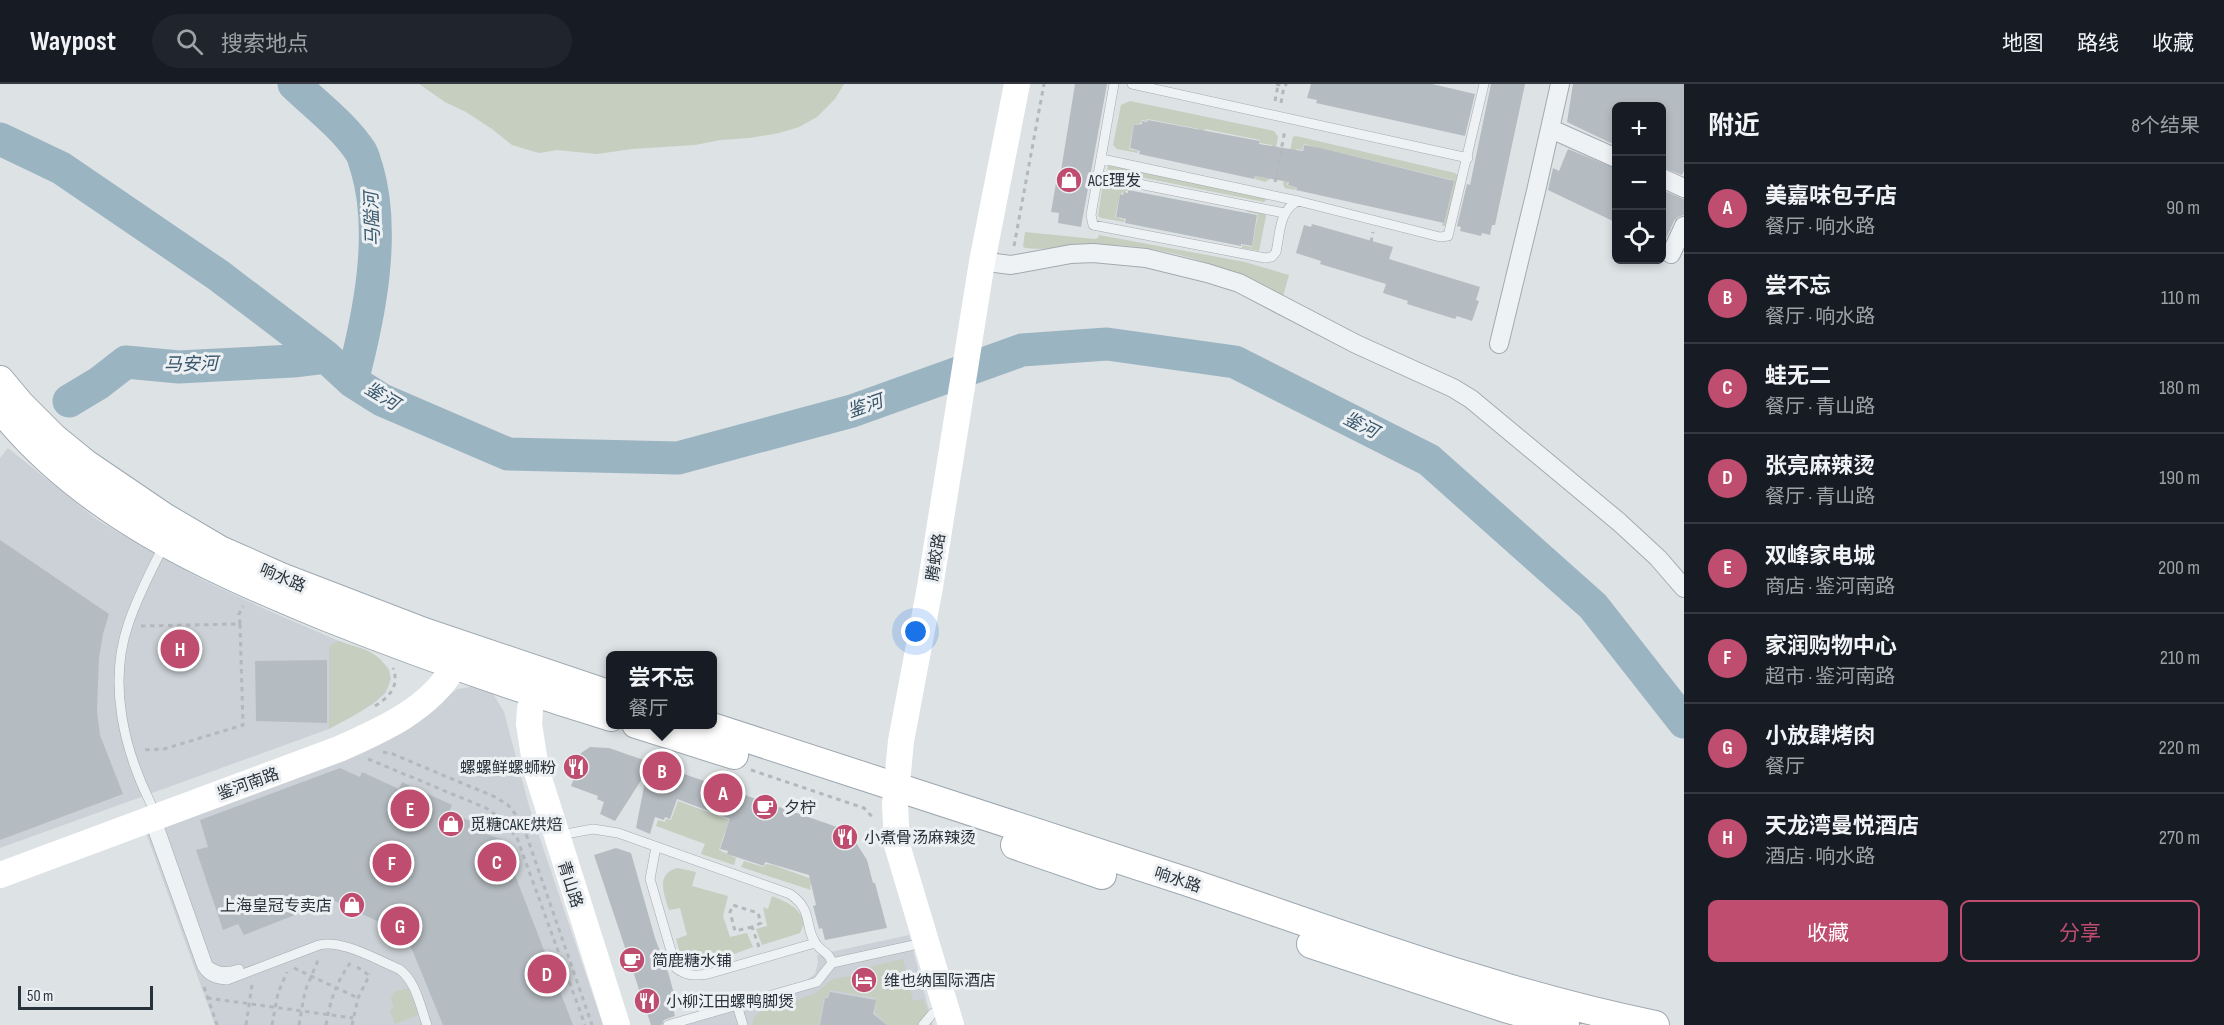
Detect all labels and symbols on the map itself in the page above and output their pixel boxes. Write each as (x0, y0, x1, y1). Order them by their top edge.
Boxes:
shop icon: ACE理发 (1054, 165, 1084, 195)
place label: ACE理发 (1087, 172, 1141, 191)
water label: 马隘河 (361, 189, 384, 246)
water label: 马安河 (164, 353, 221, 375)
water label: 鉴河 (361, 378, 405, 416)
water label: 鉴河 (845, 390, 888, 422)
water label: 鉴河 (1340, 408, 1384, 444)
street label: 腾蛟路 (923, 532, 950, 582)
street label: 响水路 (257, 560, 308, 597)
your location (901, 617, 930, 646)
pin: H (160, 626, 200, 672)
pin: B (642, 748, 682, 794)
restaurant icon: 螺螺鲜螺蛳粉 (561, 752, 591, 782)
place label: 螺螺鲜螺蛳粉 (460, 759, 556, 778)
street label: 鉴河南路 (215, 765, 282, 804)
pin: A (704, 770, 742, 816)
pin: E (390, 786, 430, 832)
cafe icon: 夕柠 (750, 792, 780, 822)
place label: 夕柠 (784, 799, 816, 818)
shop icon: 觅糖CAKE烘焙 (436, 809, 466, 839)
place label: 觅糖CAKE烘焙 (470, 816, 562, 835)
restaurant icon: 小煮骨汤麻辣烫 (830, 822, 860, 852)
place label: 小煮骨汤麻辣烫 (864, 829, 976, 848)
pin: F (372, 840, 412, 886)
pin: C (478, 840, 516, 884)
street label: 青山路 (553, 859, 586, 910)
street label: 响水路 (1152, 864, 1203, 897)
shop icon: 上海皇冠专卖店 (337, 890, 367, 920)
place label: 上海皇冠专卖店 (220, 897, 332, 916)
pin: G (380, 904, 420, 948)
cafe icon: 简鹿糖水铺 (617, 945, 647, 975)
pin: D (528, 952, 566, 996)
place label: 简鹿糖水铺 (652, 952, 732, 971)
hotel icon: 维也纳国际酒店 (849, 965, 879, 995)
place label: 维也纳国际酒店 (884, 972, 996, 991)
scale bar (18, 983, 153, 1010)
restaurant icon: 小柳江田螺鸭脚煲 (632, 986, 662, 1016)
place label: 小柳江田螺鸭脚煲 (666, 993, 794, 1012)

